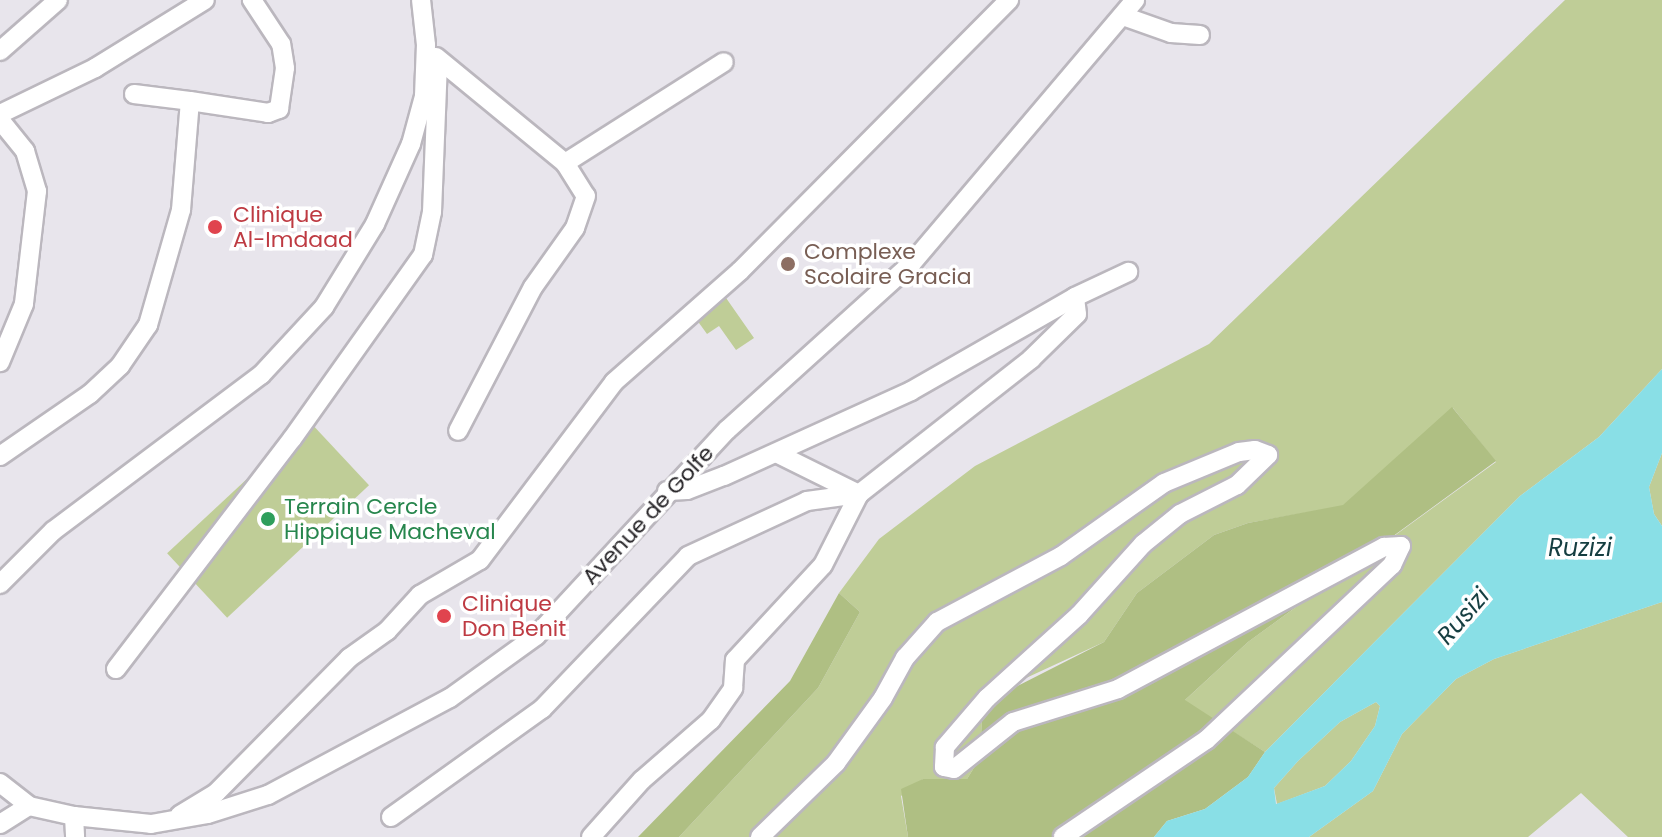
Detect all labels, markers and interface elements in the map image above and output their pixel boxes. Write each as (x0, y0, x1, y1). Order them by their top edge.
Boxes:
place label: Clinique Al-Imdaad (233, 201, 353, 252)
marker: Clinique Al-Imdaad (204, 216, 226, 238)
place label: Complexe Scolaire Gracia (804, 238, 972, 290)
marker: Complexe Scolaire Gracia (779, 255, 797, 273)
street label: Avenue de Golfe (577, 440, 719, 590)
place label: Terrain Cercle Hippique Macheval (284, 493, 496, 544)
marker: Terrain Cercle Hippique Macheval (259, 510, 277, 528)
water label: Ruzizi (1548, 534, 1612, 562)
water label: Rusizi (1431, 582, 1495, 650)
place label: Clinique Don Benit (462, 590, 566, 642)
marker: Clinique Don Benit (433, 605, 455, 627)

